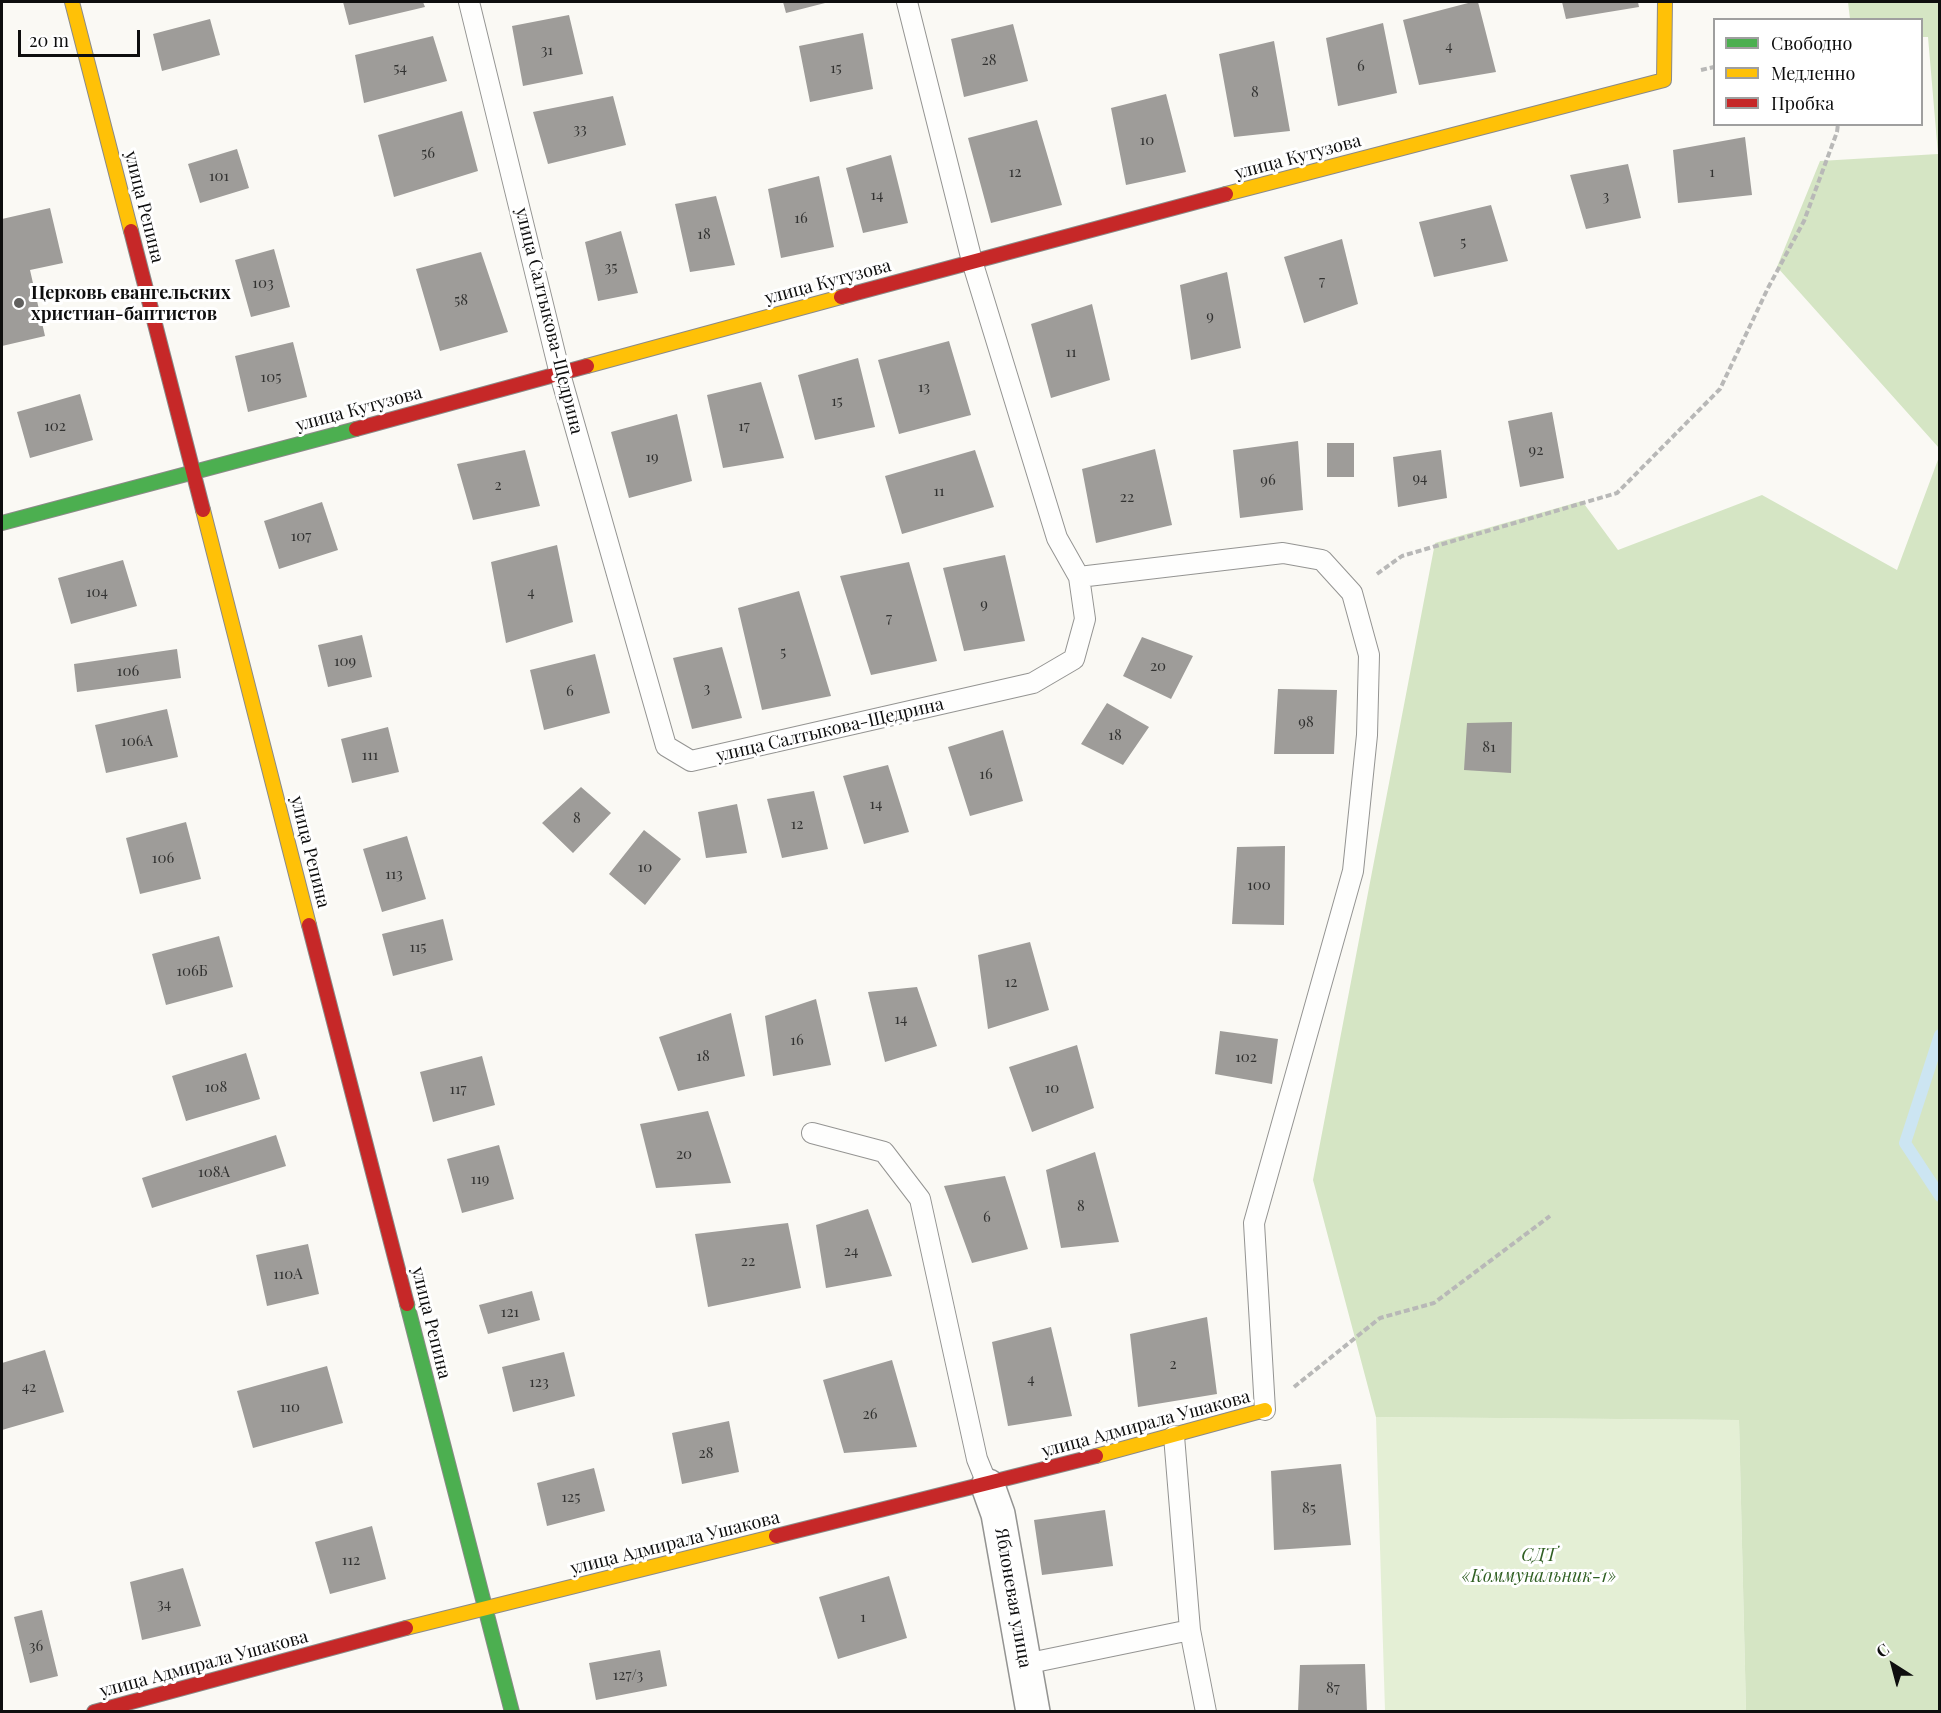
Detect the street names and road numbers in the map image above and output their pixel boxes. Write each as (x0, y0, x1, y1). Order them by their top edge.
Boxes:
street label: улица Кутузова (1233, 130, 1363, 184)
street label: улица Репина (120, 149, 168, 265)
street label: улица Салтыкова-Щедрина (510, 205, 588, 437)
street label: улица Кутузова (763, 255, 893, 309)
street label: улица Кутузова (294, 382, 424, 436)
street label: улица Салтыкова-Щедрина (714, 693, 946, 767)
street label: улица Репина (286, 794, 334, 910)
street label: улица Репина (407, 1265, 455, 1381)
street label: улица Адмирала Ушакова (1039, 1386, 1253, 1462)
street label: улица Адмирала Ушакова (568, 1507, 782, 1579)
street label: Яблоневая улица (990, 1526, 1036, 1670)
street label: улица Адмирала Ушакова (97, 1626, 311, 1702)

